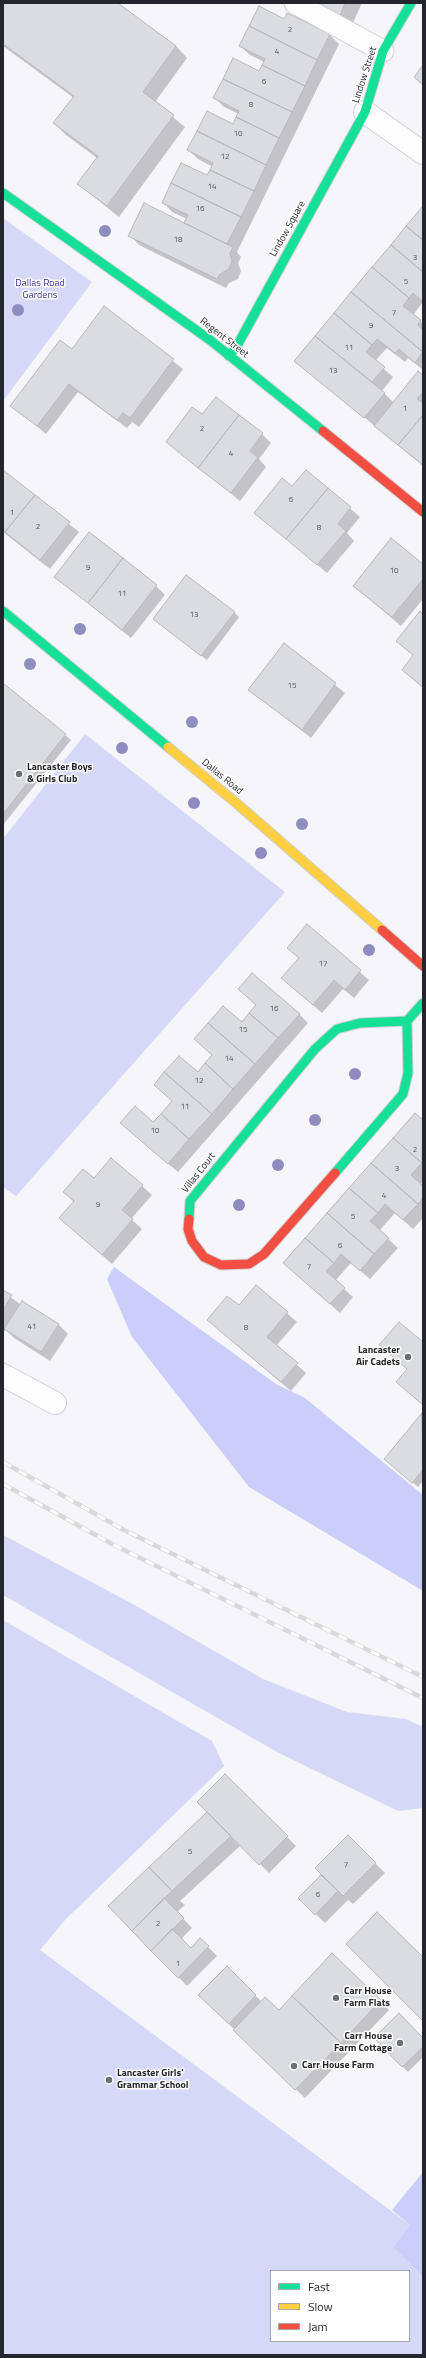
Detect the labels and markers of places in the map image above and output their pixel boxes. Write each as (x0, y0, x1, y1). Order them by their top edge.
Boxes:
place label: Lancaster Boys & Girls Club (27, 762, 92, 786)
marker: Lancaster Boys & Girls Club (14, 769, 24, 779)
place label: Lancaster Air Cadets (356, 1345, 400, 1368)
marker: Lancaster Air Cadets (403, 1352, 413, 1362)
place label: Carr House Farm Flats (344, 1986, 392, 2010)
marker: Carr House Farm Flats (331, 1993, 341, 2003)
place label: Carr House Farm Cottage (334, 2031, 392, 2054)
marker: Carr House Farm Cottage (395, 2038, 405, 2048)
place label: Carr House Farm (302, 2060, 374, 2072)
marker: Carr House Farm (289, 2061, 299, 2071)
place label: Lancaster Girls' Grammar School (117, 2068, 189, 2092)
marker: Lancaster Girls' Grammar School (104, 2075, 114, 2085)

